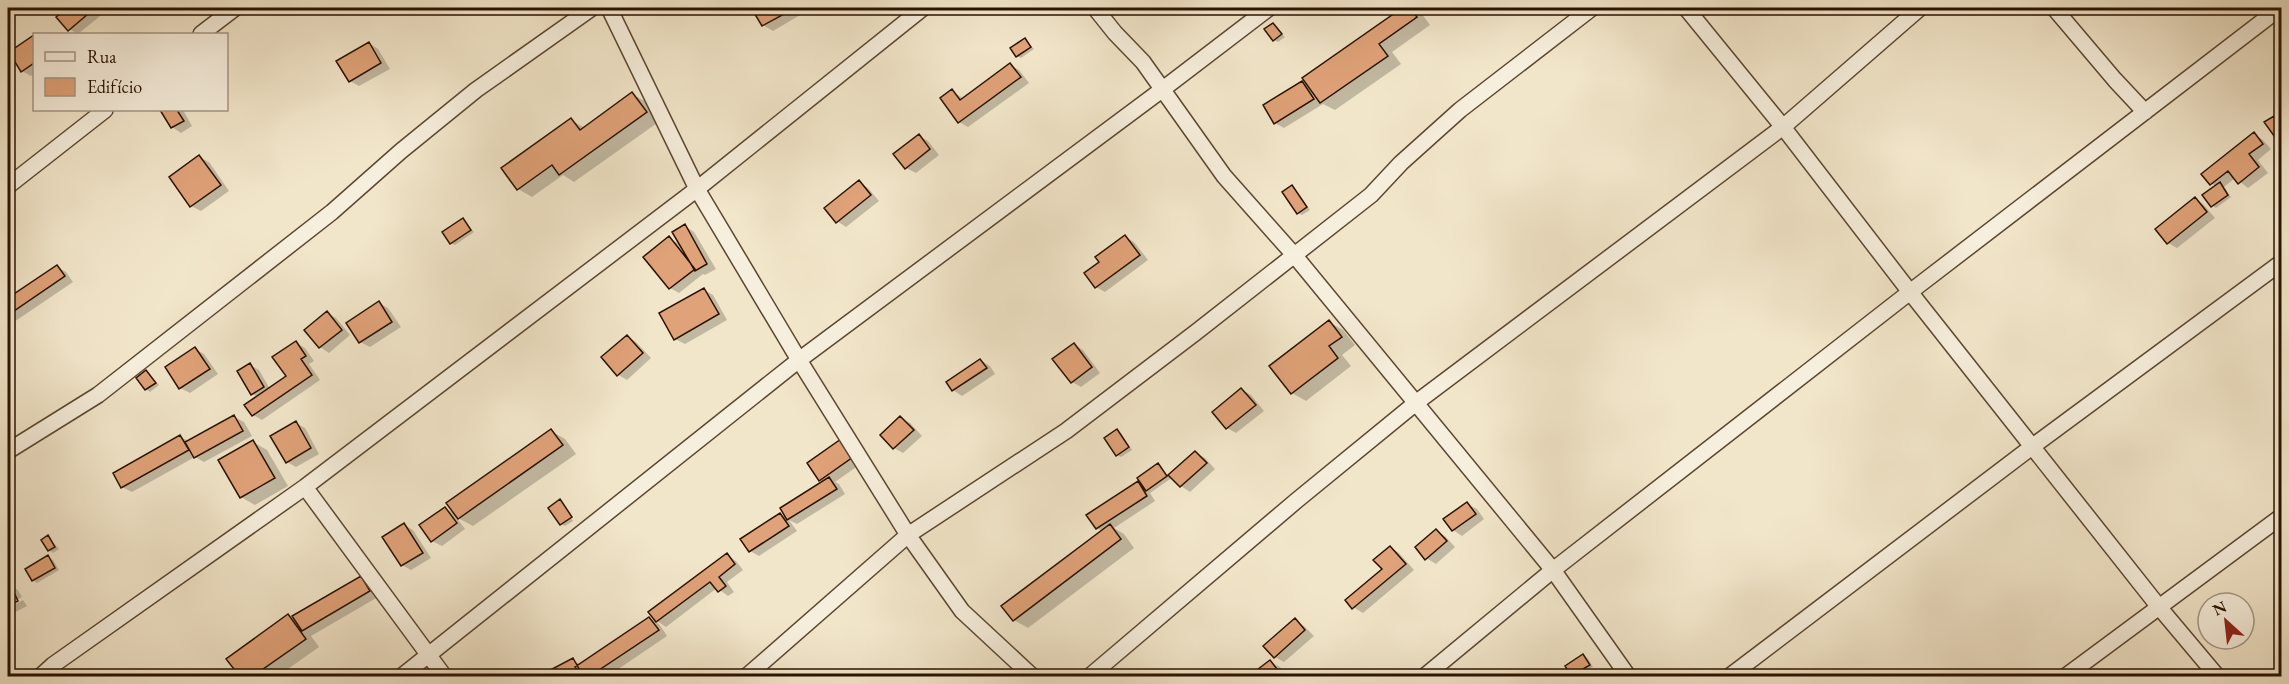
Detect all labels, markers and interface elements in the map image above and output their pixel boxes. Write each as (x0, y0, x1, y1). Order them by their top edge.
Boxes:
legend (33, 33, 228, 111)
text: Rua (87, 45, 117, 68)
text: Edifício (87, 75, 142, 98)
north arrow (2196, 591, 2256, 651)
text: N (2209, 596, 2230, 620)

